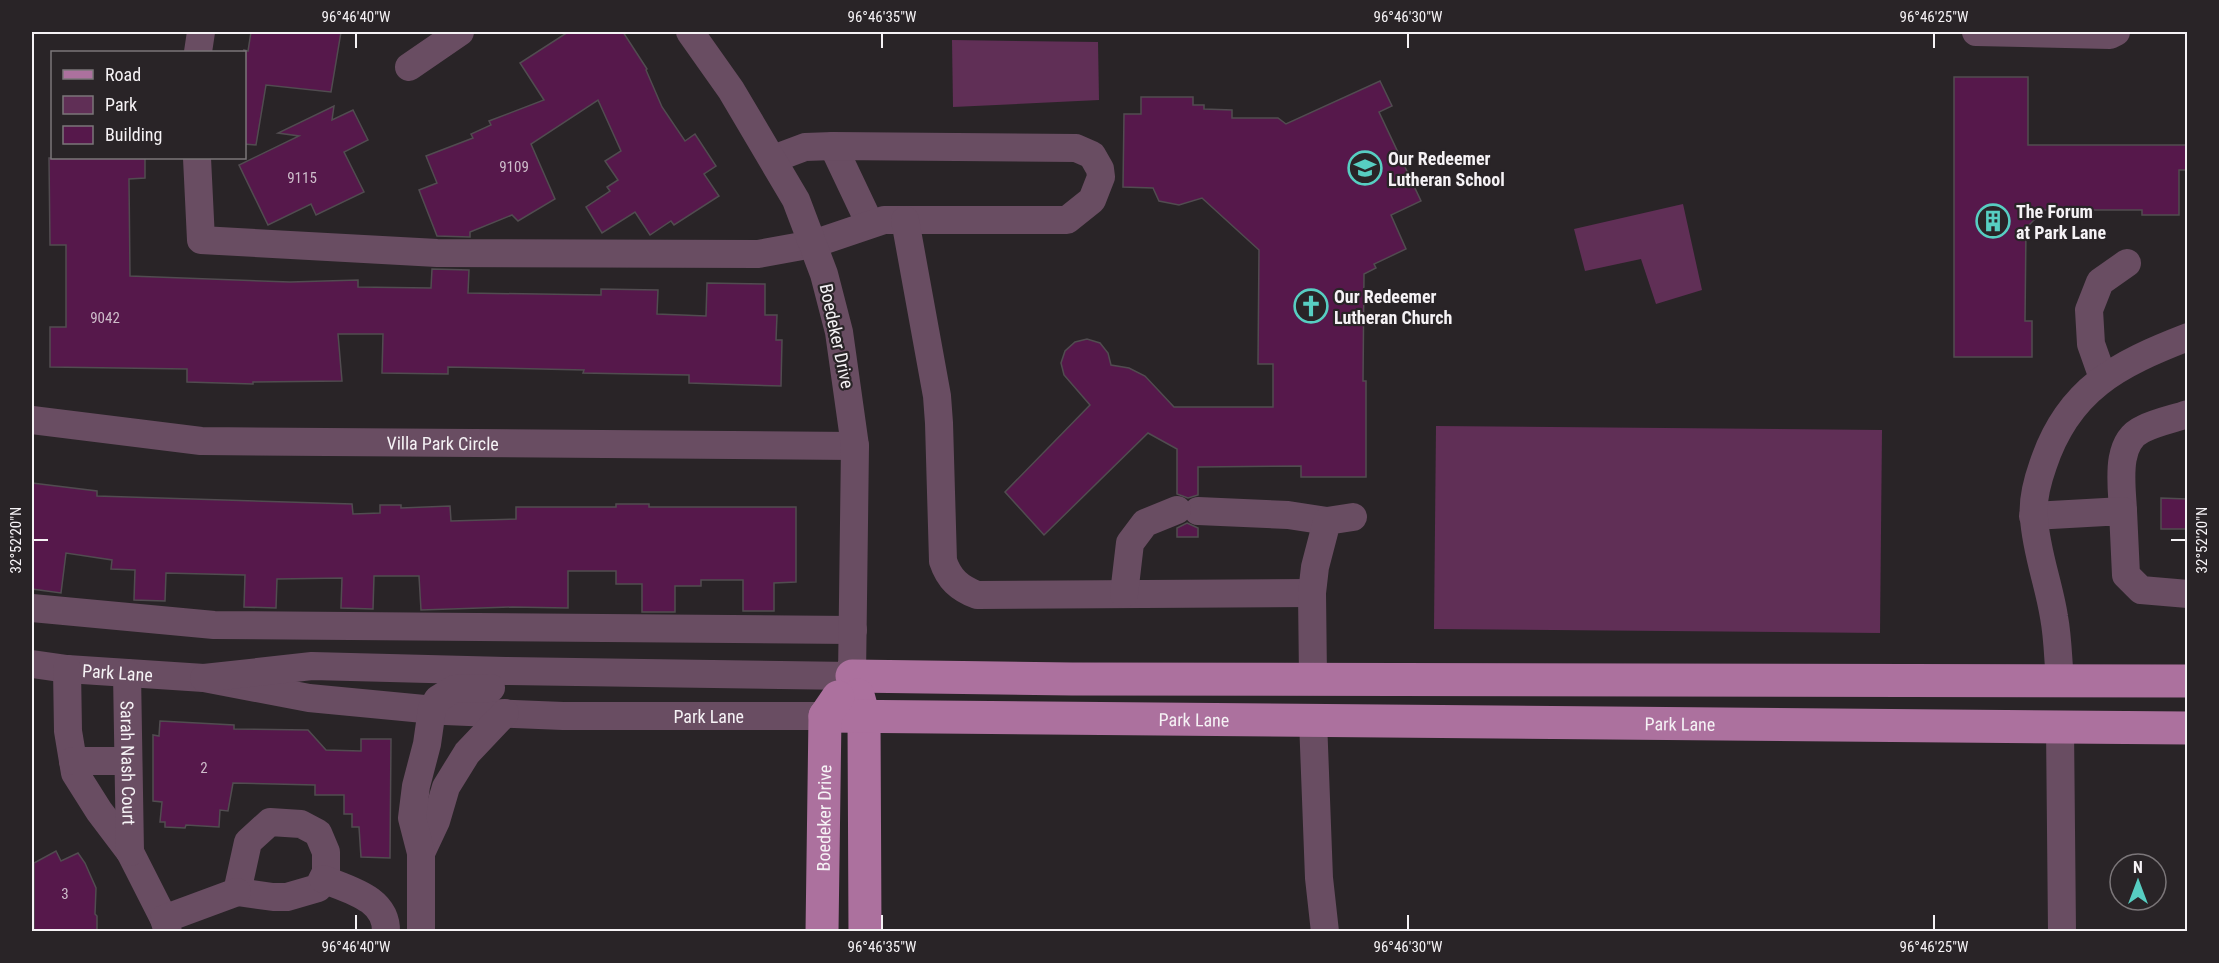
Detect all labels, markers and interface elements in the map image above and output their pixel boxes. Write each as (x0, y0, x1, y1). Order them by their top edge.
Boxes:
text: 96°46'40"W (322, 8, 391, 26)
text: 96°46'35"W (848, 8, 917, 26)
text: 96°46'30"W (1374, 8, 1443, 26)
text: 96°46'25"W (1900, 8, 1969, 26)
legend (51, 51, 246, 159)
text: Road (105, 64, 141, 85)
text: Park (105, 94, 137, 115)
text: Building (105, 124, 162, 145)
place label: Our Redeemer Lutheran School (1388, 148, 1505, 190)
school or university icon: Our Redeemer Lutheran School (1347, 150, 1383, 186)
house number: 9109 (499, 158, 529, 176)
house number: 9115 (287, 169, 317, 187)
place label: The Forum at Park Lane (2016, 201, 2106, 243)
building icon: The Forum at Park Lane (1975, 203, 2011, 239)
street label: Boedeker Drive (816, 282, 858, 390)
place label: Our Redeemer Lutheran Church (1334, 286, 1452, 328)
church icon: Our Redeemer Lutheran Church (1293, 288, 1329, 324)
house number: 9042 (90, 309, 120, 327)
street label: Villa Park Circle (387, 432, 499, 454)
text: 32°52'20"N (7, 507, 25, 573)
text: 32°52'20"N (2193, 507, 2211, 573)
street label: Park Lane (82, 660, 153, 685)
street label: Sarah Nash Court (117, 700, 140, 825)
street label: Park Lane (673, 706, 744, 727)
street label: Park Lane (1159, 708, 1229, 730)
street label: Park Lane (1645, 713, 1715, 734)
house number: 2 (200, 759, 208, 777)
street label: Boedeker Drive (812, 765, 835, 871)
north arrow (2108, 852, 2168, 912)
text: N (2133, 858, 2143, 877)
house number: 3 (61, 885, 69, 903)
text: 96°46'40"W (322, 938, 391, 956)
text: 96°46'35"W (848, 938, 917, 956)
text: 96°46'30"W (1374, 938, 1443, 956)
text: 96°46'25"W (1900, 938, 1969, 956)

